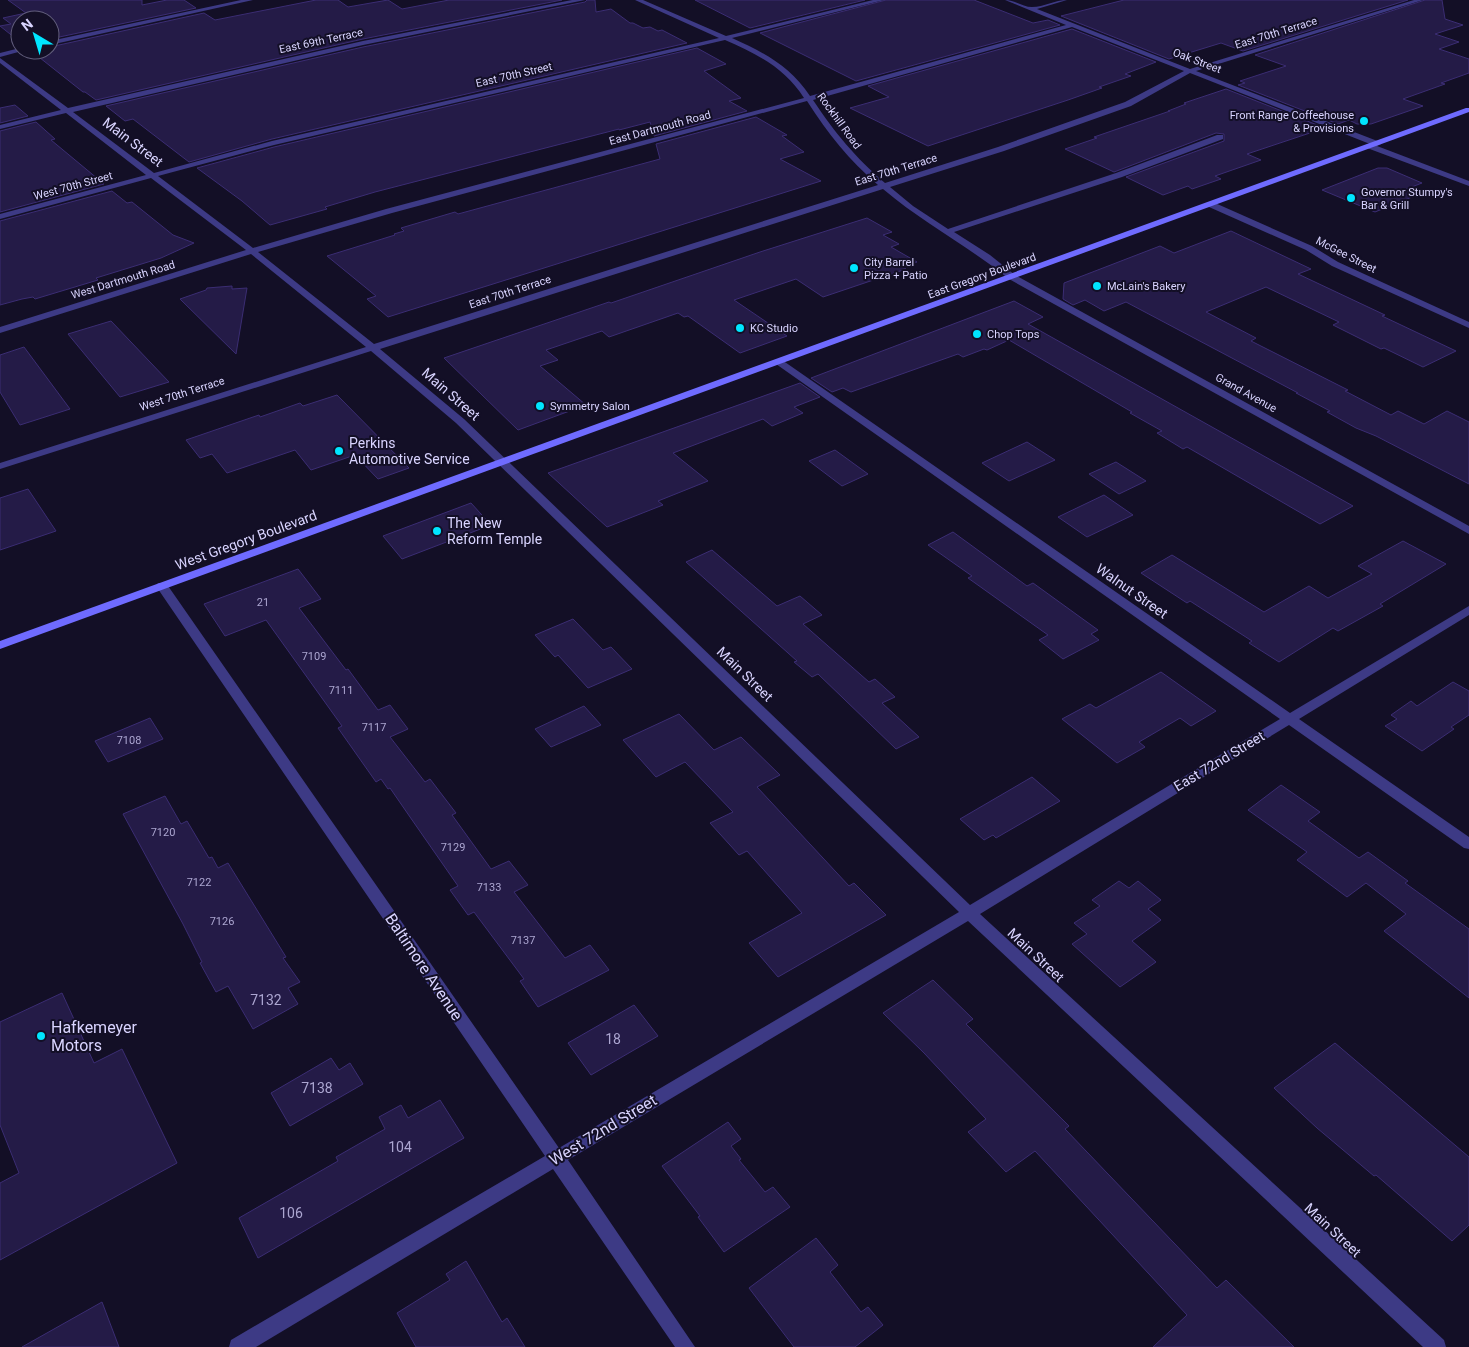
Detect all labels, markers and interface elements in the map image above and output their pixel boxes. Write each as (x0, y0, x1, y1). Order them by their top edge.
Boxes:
north arrow (10, 10, 60, 60)
street label: East 70th Terrace (1233, 14, 1319, 52)
text: N (18, 15, 36, 34)
street label: East 69th Terrace (278, 26, 364, 56)
street label: Oak Street (1171, 46, 1223, 76)
street label: East 70th Street (475, 60, 554, 90)
street label: Rockhill Road (814, 90, 864, 152)
street label: East Dartmouth Road (608, 108, 712, 148)
place label: Front Range Coffeehouse & Provisions (1230, 109, 1354, 135)
street label: Main Street (100, 114, 167, 170)
marker: Front Range Coffeehouse & Provisions (1358, 115, 1370, 127)
street label: East 70th Terrace (853, 151, 939, 189)
street label: West 70th Street (32, 169, 114, 203)
place label: Governor Stumpy's Bar & Grill (1361, 186, 1453, 212)
marker: Governor Stumpy's Bar & Grill (1345, 192, 1357, 204)
street label: McGee Street (1314, 234, 1379, 276)
street label: East Gregory Boulevard (926, 250, 1038, 302)
place label: City Barrel Pizza + Patio (864, 256, 928, 282)
street label: West Dartmouth Road (70, 258, 176, 302)
marker: City Barrel Pizza + Patio (848, 262, 860, 274)
street label: East 70th Terrace (467, 273, 553, 311)
marker: McLain's Bakery (1091, 280, 1103, 292)
place label: McLain's Bakery (1107, 280, 1186, 293)
marker: KC Studio (734, 322, 746, 334)
place label: KC Studio (750, 322, 798, 335)
marker: Chop Tops (971, 328, 983, 340)
place label: Chop Tops (987, 328, 1040, 341)
street label: Main Street (419, 365, 483, 424)
street label: Grand Avenue (1213, 371, 1279, 415)
street label: West 70th Terrace (138, 374, 226, 414)
marker: Symmetry Salon (534, 400, 546, 412)
place label: Symmetry Salon (550, 400, 630, 413)
place label: Perkins Automotive Service (349, 435, 470, 467)
marker: Perkins Automotive Service (333, 445, 345, 457)
street label: West Gregory Boulevard (173, 507, 319, 573)
place label: The New Reform Temple (447, 515, 542, 547)
marker: The New Reform Temple (431, 525, 443, 537)
street label: Walnut Street (1093, 560, 1171, 622)
house number: 21 (257, 596, 269, 609)
street label: Main Street (714, 643, 777, 705)
house number: 7109 (302, 650, 326, 663)
house number: 7111 (329, 684, 353, 697)
house number: 7117 (362, 721, 386, 734)
street label: East 72nd Street (1171, 728, 1267, 794)
house number: 7108 (117, 734, 141, 747)
house number: 7120 (151, 826, 175, 839)
house number: 7129 (441, 841, 465, 854)
house number: 7122 (187, 876, 211, 889)
house number: 7133 (477, 881, 501, 894)
street label: Baltimore Avenue (381, 910, 467, 1024)
house number: 7126 (210, 915, 234, 928)
street label: Main Street (1004, 925, 1068, 985)
house number: 7137 (511, 934, 535, 947)
house number: 7132 (250, 992, 282, 1008)
place label: Hafkemeyer Motors (51, 1018, 137, 1055)
marker: Hafkemeyer Motors (35, 1030, 47, 1042)
house number: 18 (605, 1031, 621, 1047)
house number: 7138 (301, 1080, 333, 1096)
street label: West 72nd Street (546, 1090, 660, 1170)
house number: 104 (388, 1139, 412, 1155)
street label: Main Street (1301, 1200, 1365, 1260)
house number: 106 (279, 1205, 303, 1221)

